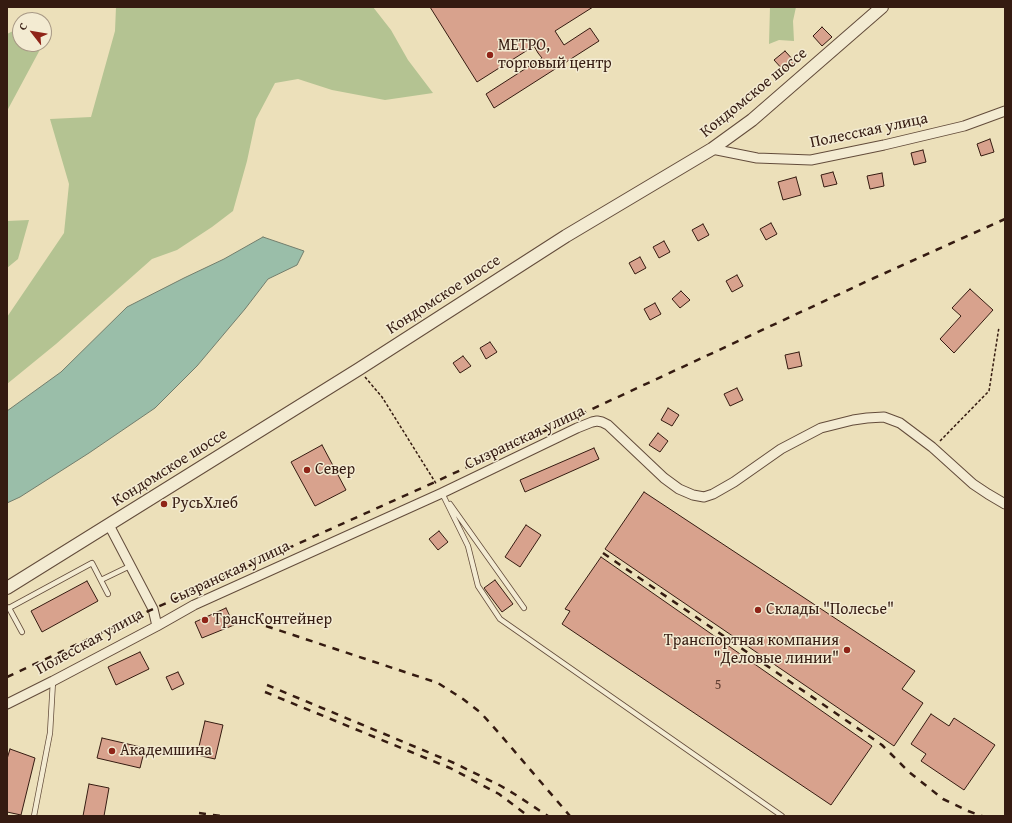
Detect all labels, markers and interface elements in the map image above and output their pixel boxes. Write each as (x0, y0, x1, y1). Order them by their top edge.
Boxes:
north arrow (12, 12, 52, 52)
text: С (14, 20, 31, 33)
place label: МЕТРО, торговый центр (498, 36, 612, 74)
street label: Кондомское шоссе (697, 44, 811, 142)
marker: МЕТРО, торговый центр (485, 50, 495, 60)
street label: Полесская улица (808, 109, 930, 153)
street label: Кондомское шоссе (383, 251, 505, 339)
street label: Сызранская улица (462, 402, 588, 474)
street label: Кондомское шоссе (109, 425, 231, 511)
place label: Север (315, 460, 355, 480)
marker: Север (302, 465, 312, 475)
place label: РусьХлеб (172, 494, 238, 514)
marker: РусьХлеб (159, 499, 169, 509)
street label: Сызранская улица (167, 537, 293, 609)
place label: Склады "Полесье" (766, 600, 894, 620)
street label: Полесская улица (33, 605, 147, 679)
marker: Склады "Полесье" (753, 605, 763, 615)
place label: ТрансКонтейнер (213, 610, 332, 630)
marker: ТрансКонтейнер (200, 615, 210, 625)
place label: Транспортная компания "Деловые линии" (664, 631, 839, 669)
marker: Транспортная компания "Деловые линии" (842, 645, 852, 655)
house number: 5 (715, 677, 721, 693)
place label: Академшина (120, 741, 212, 761)
marker: Академшина (107, 746, 117, 756)

